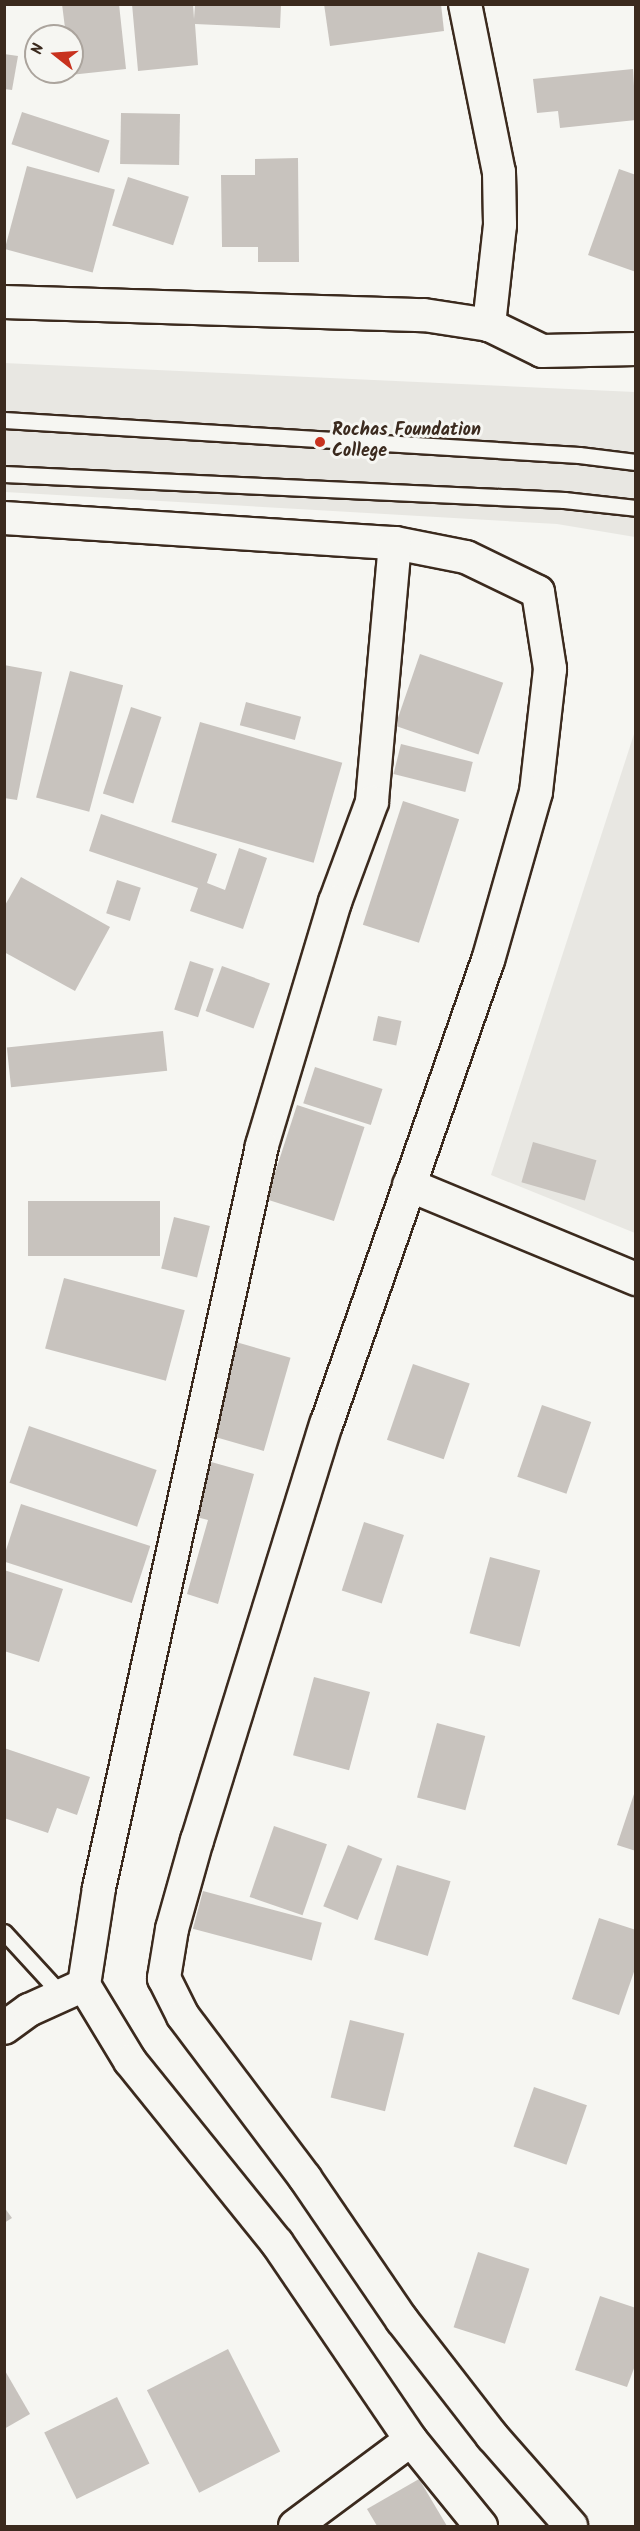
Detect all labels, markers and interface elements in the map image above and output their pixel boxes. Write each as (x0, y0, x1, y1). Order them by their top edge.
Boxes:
north arrow (24, 24, 84, 84)
text: N (25, 41, 52, 58)
place label: Rochas Foundation College (332, 421, 481, 464)
marker: Rochas Foundation College (313, 435, 327, 449)

